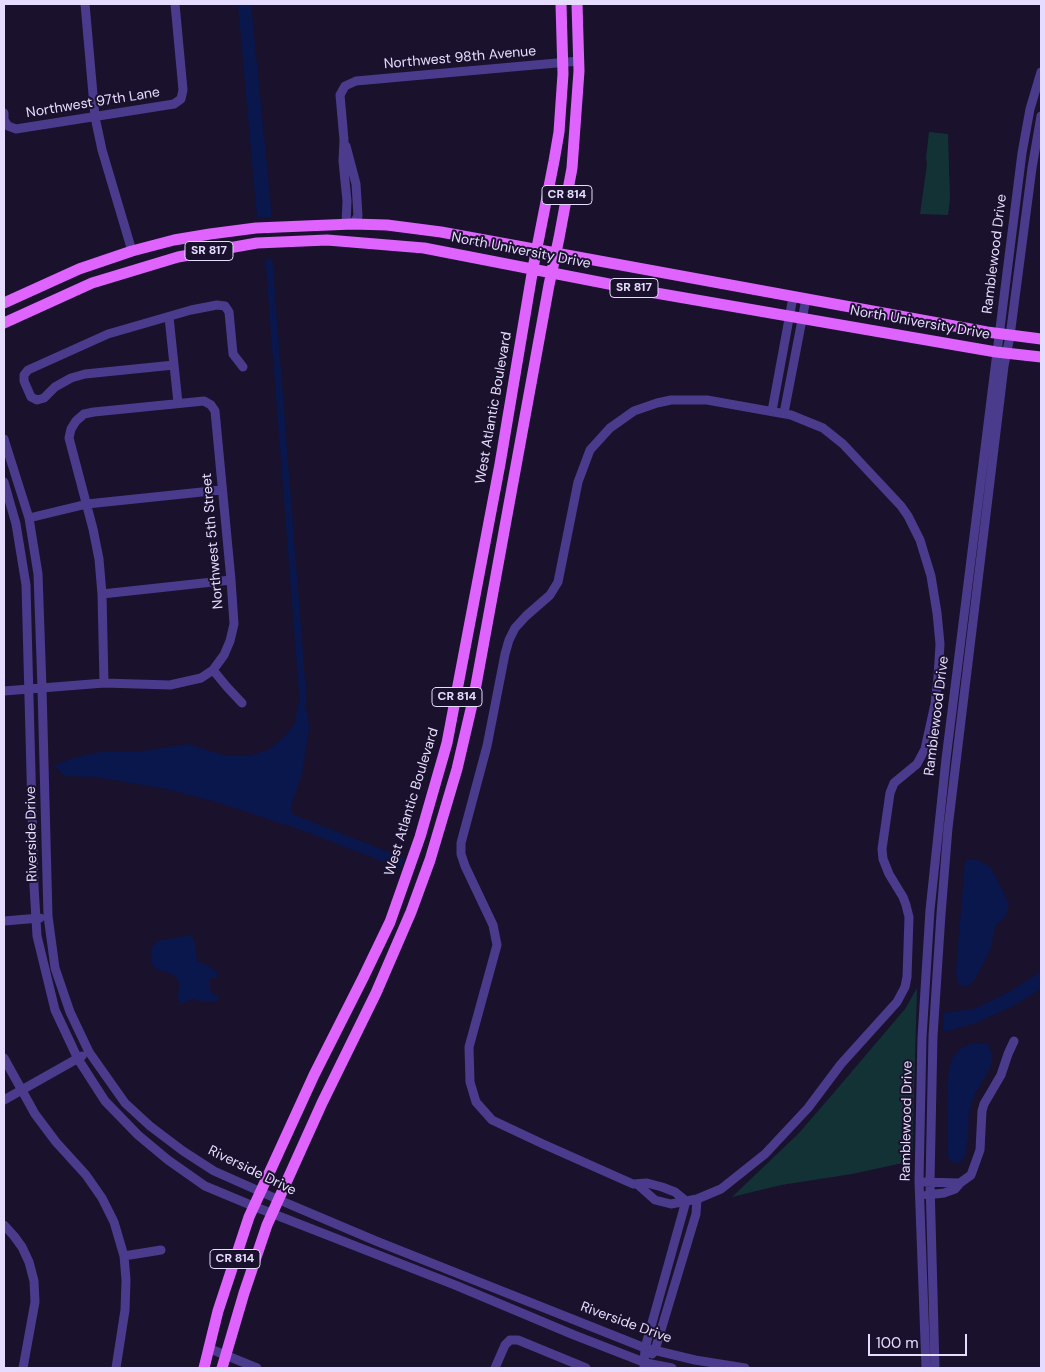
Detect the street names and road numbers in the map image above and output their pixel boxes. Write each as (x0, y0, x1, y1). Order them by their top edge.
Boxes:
street label: Northwest 98th Avenue (383, 43, 537, 73)
street label: Northwest 97th Lane (25, 84, 161, 122)
road number: CR 814 (542, 186, 592, 204)
street label: Ramblewood Drive (979, 193, 1011, 315)
street label: North University Drive (450, 229, 592, 273)
road number: SR 817 (185, 242, 233, 260)
road number: SR 817 (610, 278, 658, 298)
street label: North University Drive (849, 302, 991, 344)
street label: West Atlantic Boulevard (472, 331, 516, 485)
street label: Northwest 5th Street (199, 472, 227, 610)
street label: Ramblewood Drive (921, 655, 953, 777)
road number: CR 814 (432, 688, 482, 706)
street label: West Atlantic Boulevard (381, 726, 443, 878)
street label: Riverside Drive (23, 786, 41, 882)
street label: Ramblewood Drive (898, 1061, 916, 1181)
street label: Riverside Drive (205, 1142, 299, 1200)
road number: CR 814 (210, 1250, 260, 1268)
street label: Riverside Drive (578, 1299, 674, 1347)

